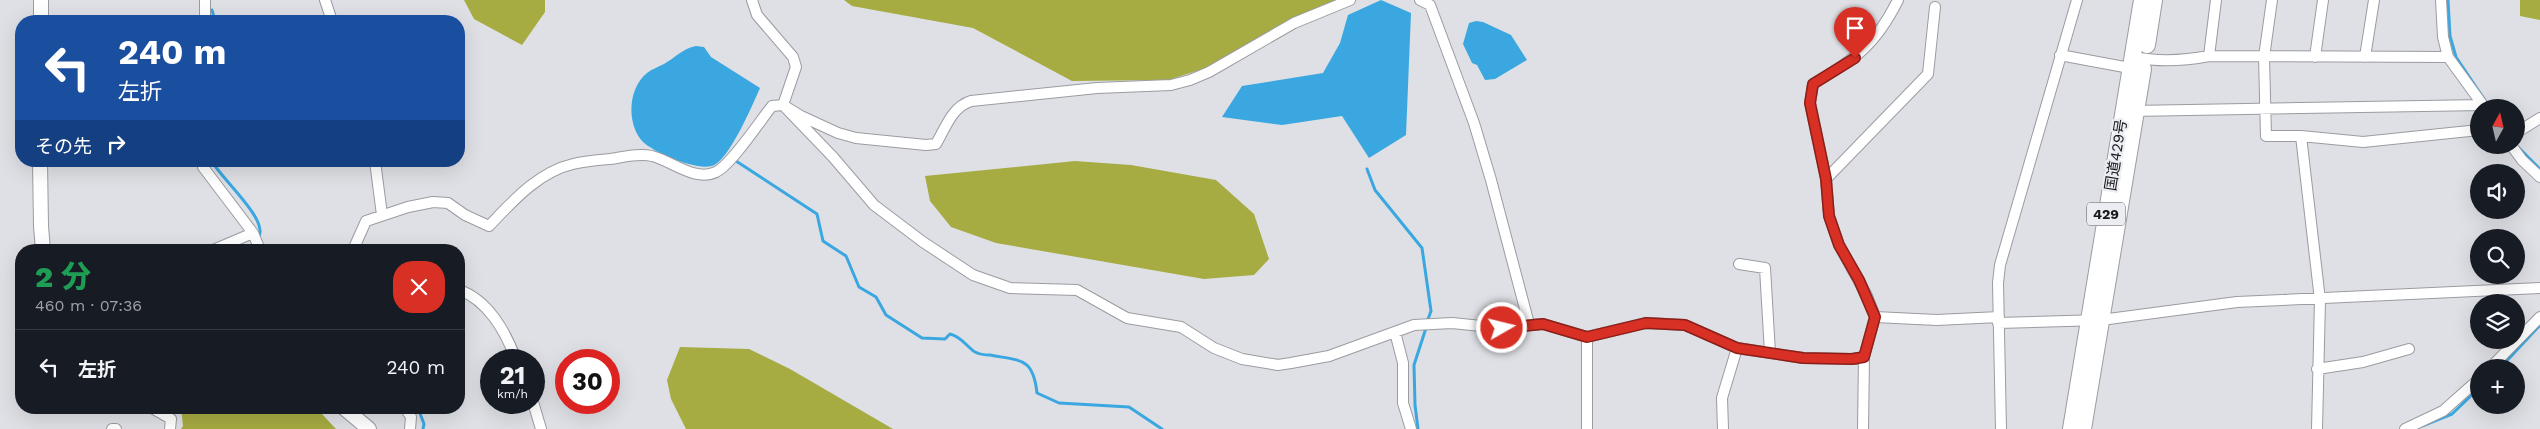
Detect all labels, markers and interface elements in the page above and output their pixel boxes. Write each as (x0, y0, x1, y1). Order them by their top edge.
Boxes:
pin (1834, 7, 1876, 58)
icon: arrive (1841, 14, 1869, 42)
text: 240 m (118, 31, 227, 73)
icon: left (35, 35, 100, 100)
text: 左折 (118, 79, 162, 104)
north arrow (2470, 99, 2525, 154)
map controls (2470, 99, 2525, 414)
street label: 国道429号 (2101, 118, 2131, 192)
icon: right (102, 130, 130, 158)
text: その先 (35, 135, 92, 158)
button: sound (2470, 164, 2525, 219)
road number: 429 (2087, 202, 2125, 225)
button: search (2470, 229, 2525, 284)
text: 2 分 (35, 259, 91, 294)
button: close (393, 261, 445, 313)
button: layers (2470, 294, 2525, 349)
text: 460 m · 07:36 (35, 296, 142, 315)
position arrow (1475, 301, 1527, 353)
speed limit sign: 30 (555, 349, 620, 414)
icon: left (35, 353, 63, 381)
text: 240 m (386, 356, 445, 379)
text: 左折 (78, 358, 116, 381)
button: + (2470, 359, 2525, 414)
text: 21 (500, 361, 525, 390)
text: km/h (497, 387, 528, 401)

